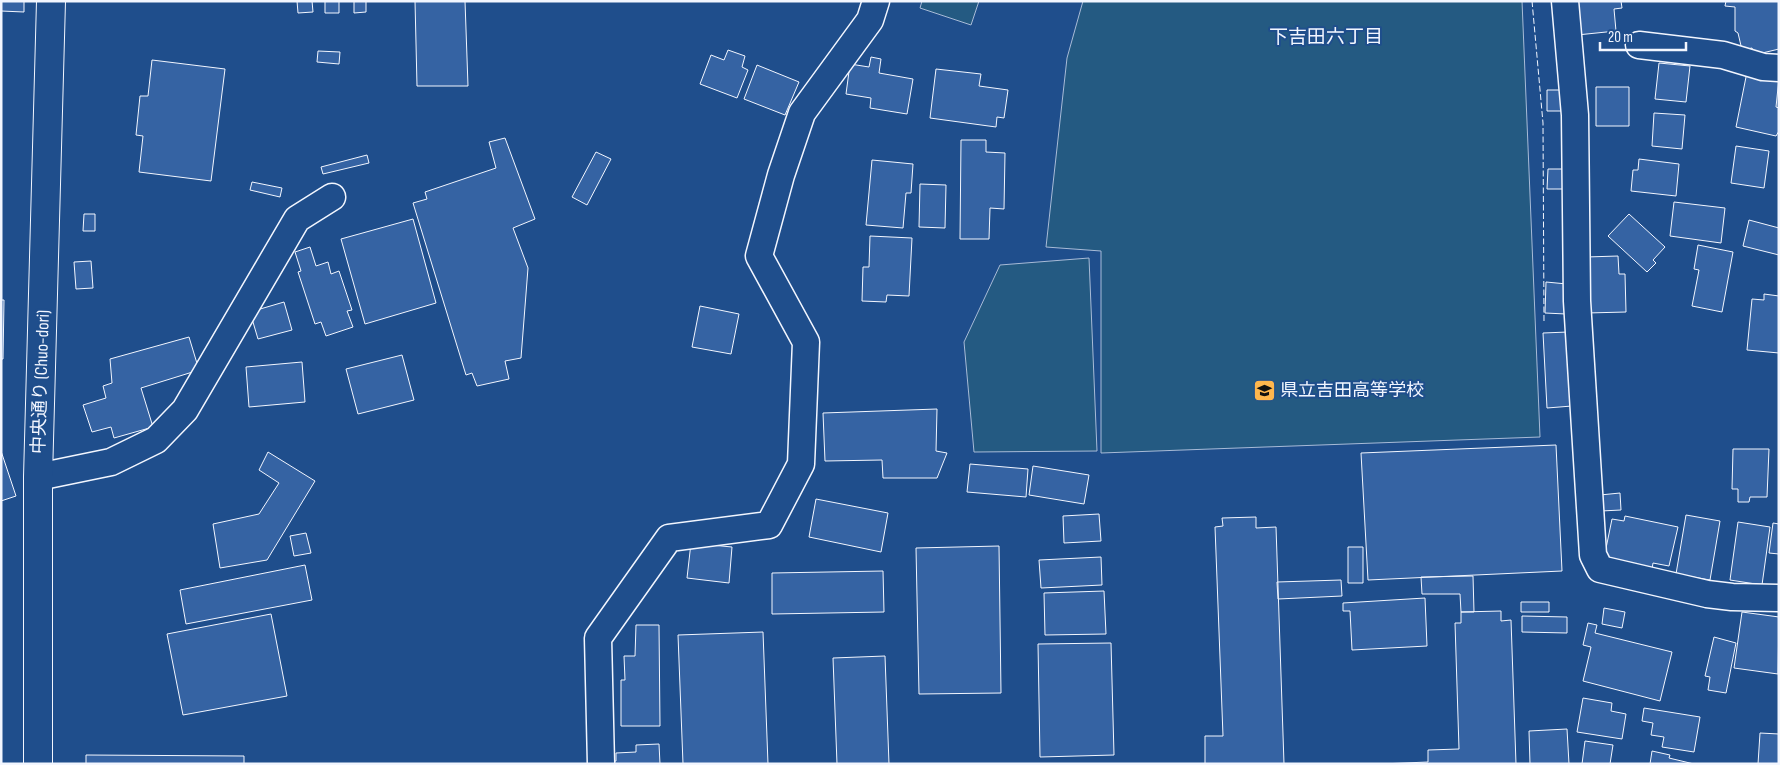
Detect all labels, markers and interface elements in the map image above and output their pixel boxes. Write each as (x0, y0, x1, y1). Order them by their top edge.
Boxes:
scale bar (1600, 20, 1686, 52)
district label: 下吉田六丁目 (1269, 26, 1383, 49)
text: 20 m (1608, 28, 1633, 47)
street label: 中央通り (Chuo-dori) (28, 310, 54, 454)
school or university icon: 県立吉田高等学校 (1252, 378, 1276, 402)
place label: 県立吉田高等学校 (1280, 380, 1424, 401)

